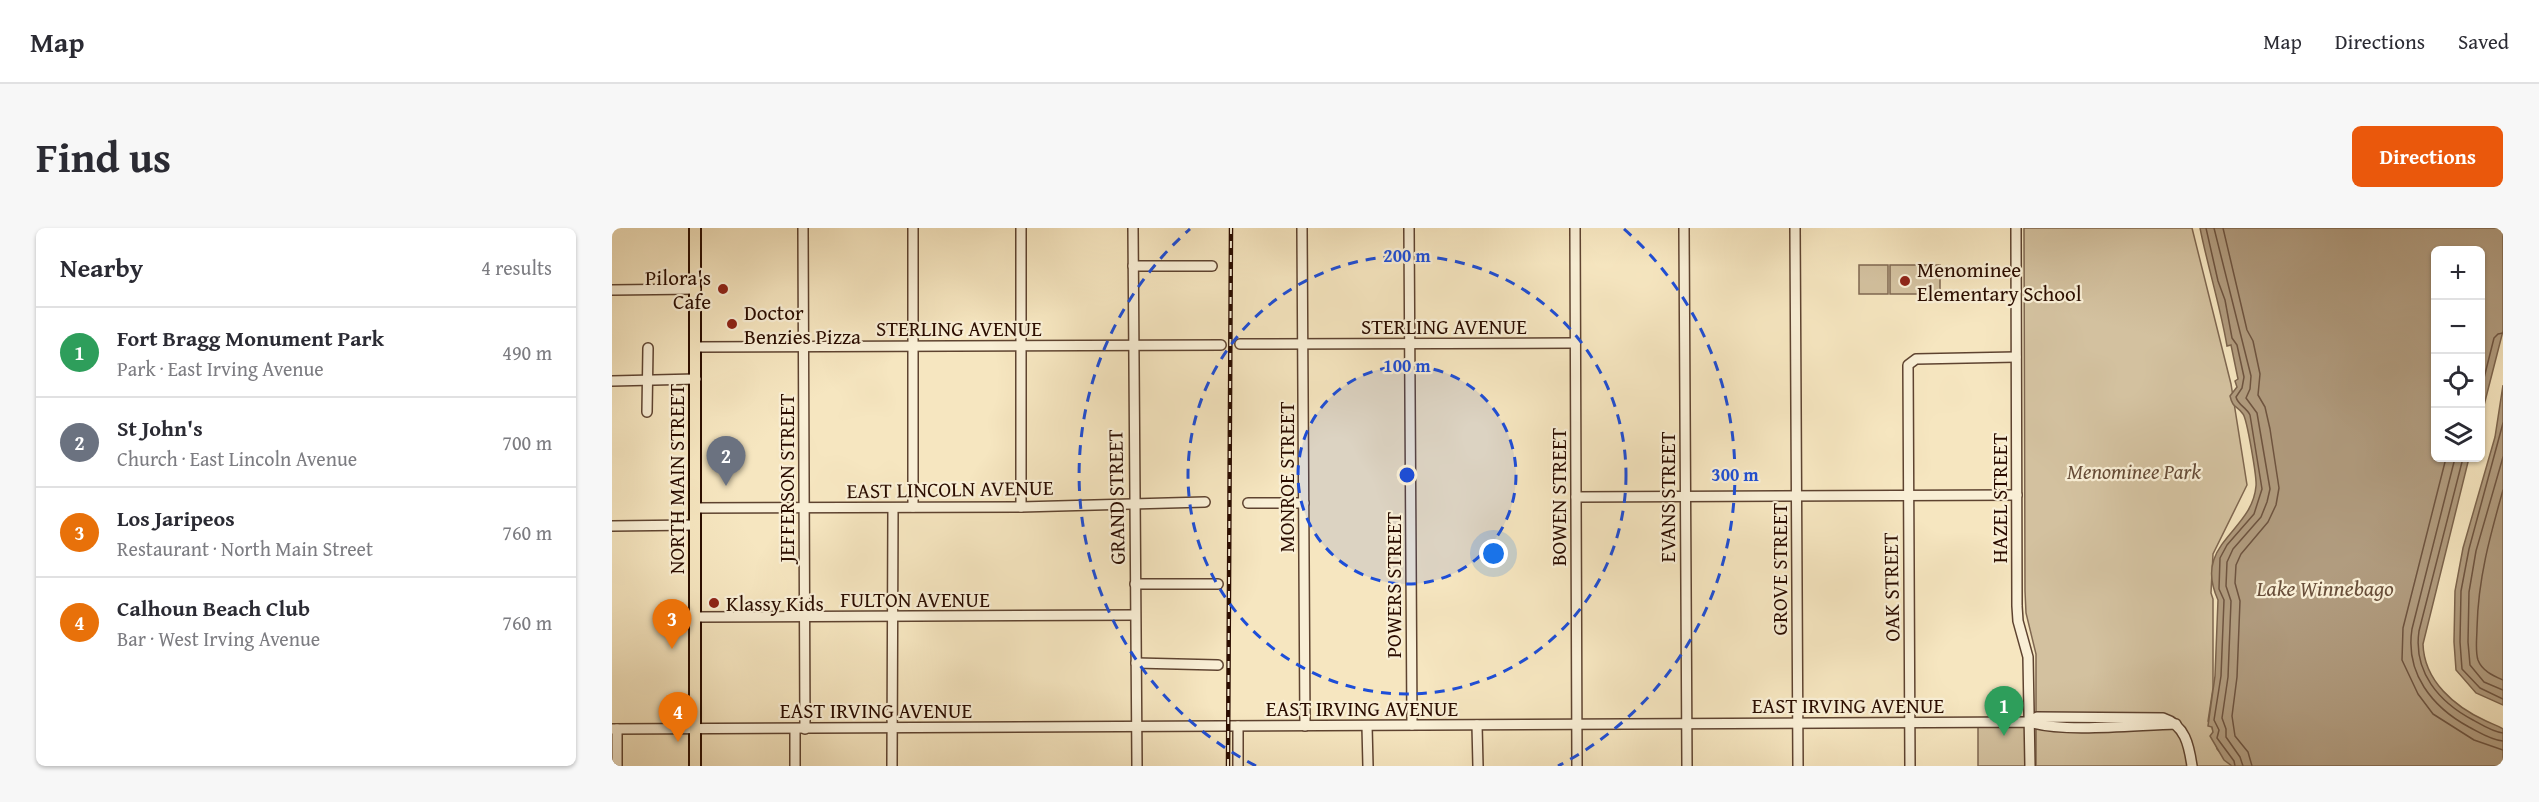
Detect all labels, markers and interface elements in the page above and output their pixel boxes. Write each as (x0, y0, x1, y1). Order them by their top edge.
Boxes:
text: Map (30, 21, 84, 62)
text: Map (2263, 26, 2302, 57)
text: Directions (2335, 26, 2425, 57)
text: Saved (2458, 26, 2509, 57)
text: Find us (36, 126, 171, 187)
button: Directions (2352, 126, 2503, 187)
text: 200 m (1383, 242, 1431, 269)
map controls (2431, 246, 2485, 462)
button: + (2431, 246, 2485, 300)
text: Nearby (60, 248, 143, 287)
text: 4 results (481, 253, 552, 282)
place label: Menominee Elementary School (1917, 254, 2082, 309)
place label: Pilora's Cafe (645, 262, 711, 317)
marker: Menominee Elementary School (1898, 274, 1912, 288)
marker: Pilora's Cafe (716, 282, 730, 296)
place label: Doctor Benzies Pizza (744, 297, 861, 352)
button: − (2431, 300, 2485, 354)
street label: STERLING AVENUE (1361, 311, 1527, 342)
street label: STERLING AVENUE (876, 313, 1042, 344)
marker: Doctor Benzies Pizza (725, 317, 739, 331)
text: Fort Bragg Monument Park (117, 322, 384, 354)
text: 1 (74, 338, 85, 367)
text: 490 m (502, 338, 552, 367)
text: 100 m (1383, 352, 1431, 379)
text: Park · East Irving Avenue (117, 354, 324, 383)
button: locate (2431, 354, 2485, 408)
street label: NORTH MAIN STREET (661, 384, 692, 574)
street label: JEFFERSON STREET (771, 393, 802, 565)
street label: MONROE STREET (1271, 401, 1302, 552)
button: layers (2431, 408, 2485, 462)
text: St John's (117, 412, 203, 444)
street label: BOWEN STREET (1543, 427, 1574, 566)
text: 2 (74, 428, 85, 457)
text: 700 m (502, 428, 552, 457)
street label: GRAND STREET (1099, 429, 1133, 565)
street label: EVANS STREET (1652, 431, 1683, 562)
street label: HAZEL STREET (1984, 433, 2015, 563)
pin: 2 (706, 436, 746, 486)
text: Church · East Lincoln Avenue (117, 444, 357, 473)
park label: Menominee Park (2067, 456, 2201, 487)
text: 300 m (1711, 461, 1759, 488)
centre of rings (1397, 465, 1417, 485)
street label: EAST LINCOLN AVENUE (846, 472, 1054, 506)
text: Los Jaripeos (117, 502, 235, 534)
street label: GROVE STREET (1764, 502, 1795, 635)
street label: POWERS STREET (1378, 511, 1409, 658)
text: 3 (74, 518, 85, 547)
text: 760 m (502, 518, 552, 547)
street label: OAK STREET (1875, 532, 1907, 642)
text: Restaurant · North Main Street (117, 534, 373, 563)
your location (1479, 539, 1508, 568)
water label: Lake Winnebago (2255, 572, 2394, 604)
street label: FULTON AVENUE (840, 584, 990, 615)
place label: Klassy Kids (726, 588, 824, 619)
text: Calhoun Beach Club (117, 592, 310, 624)
marker: Klassy Kids (707, 596, 721, 610)
pin: 3 (652, 600, 692, 649)
text: 4 (74, 608, 85, 637)
text: 760 m (502, 608, 552, 637)
text: Bar · West Irving Avenue (117, 624, 320, 653)
pin: 1 (1984, 686, 2024, 736)
street label: EAST IRVING AVENUE (1752, 690, 1945, 721)
pin: 4 (658, 692, 698, 742)
street label: EAST IRVING AVENUE (1266, 693, 1459, 724)
street label: EAST IRVING AVENUE (780, 695, 973, 726)

